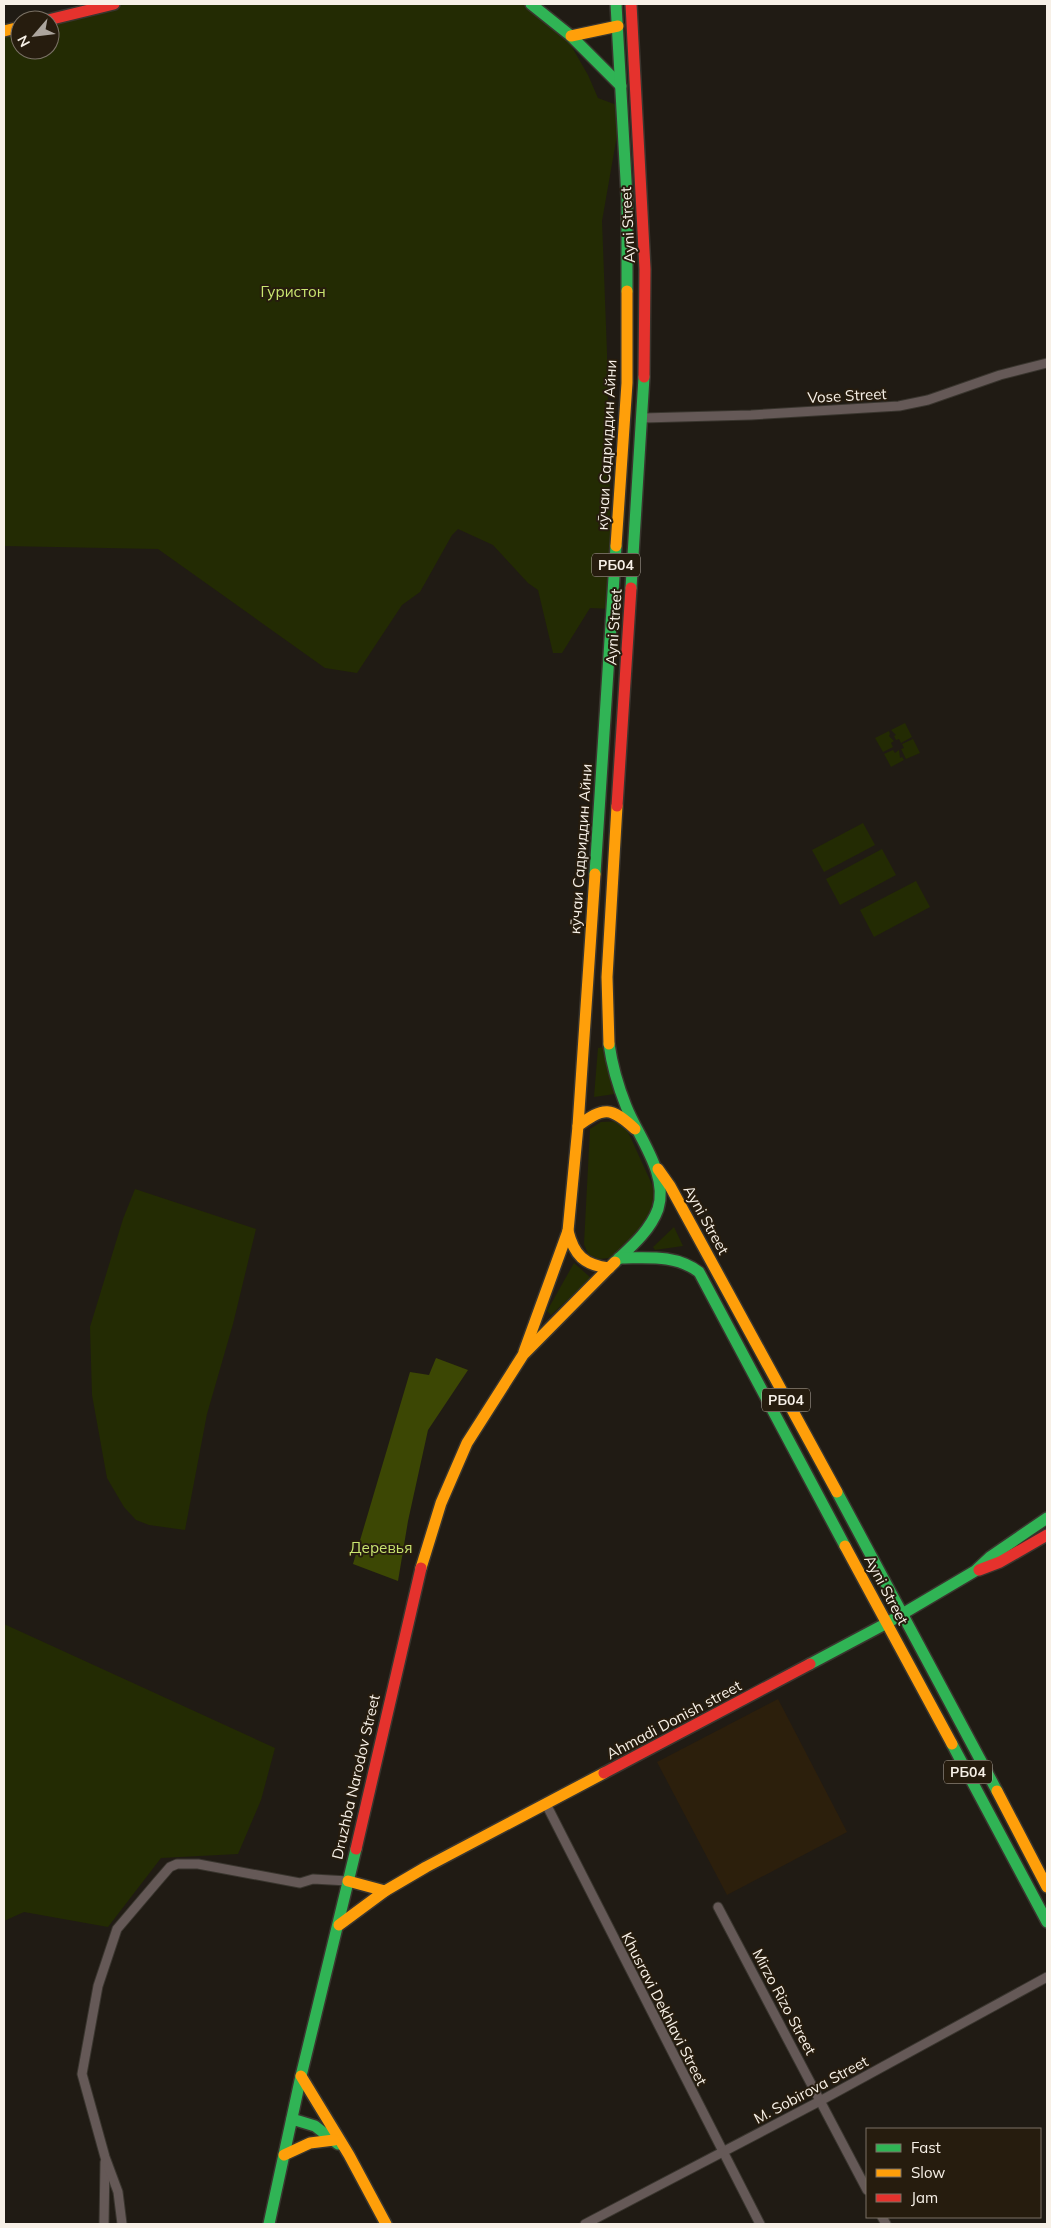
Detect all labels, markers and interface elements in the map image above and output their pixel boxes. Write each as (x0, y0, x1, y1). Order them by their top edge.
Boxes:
north arrow (10, 10, 60, 60)
text: N (13, 32, 34, 50)
street label: Ayni Street (616, 186, 639, 264)
park label: Гуристон (260, 282, 326, 301)
street label: кӯчаи Садриддин Айни (593, 359, 620, 531)
street label: Vose Street (807, 384, 887, 407)
road number: РБ04 (592, 554, 640, 576)
street label: Ayni Street (601, 588, 626, 666)
street label: кӯчаи Садриддин Айни (565, 763, 596, 935)
street label: Ayni Street (680, 1182, 733, 1258)
road number: РБ04 (762, 1388, 810, 1412)
park label: Деревья (350, 1538, 412, 1557)
street label: Ayni Street (860, 1552, 913, 1628)
street label: Ahmadi Donish street (603, 1676, 745, 1763)
street label: Druzhba Narodov Street (327, 1693, 384, 1861)
road number: РБ04 (944, 1760, 992, 1784)
street label: Khusravi Dekhlavi Street (618, 1929, 711, 2089)
street label: Mirzo Rizo Street (748, 1945, 820, 2058)
street label: M. Sobirova Street (750, 2051, 871, 2128)
legend (866, 2128, 1041, 2218)
text: Fast (911, 2138, 941, 2157)
text: Slow (911, 2163, 945, 2182)
text: Jam (911, 2188, 938, 2207)

